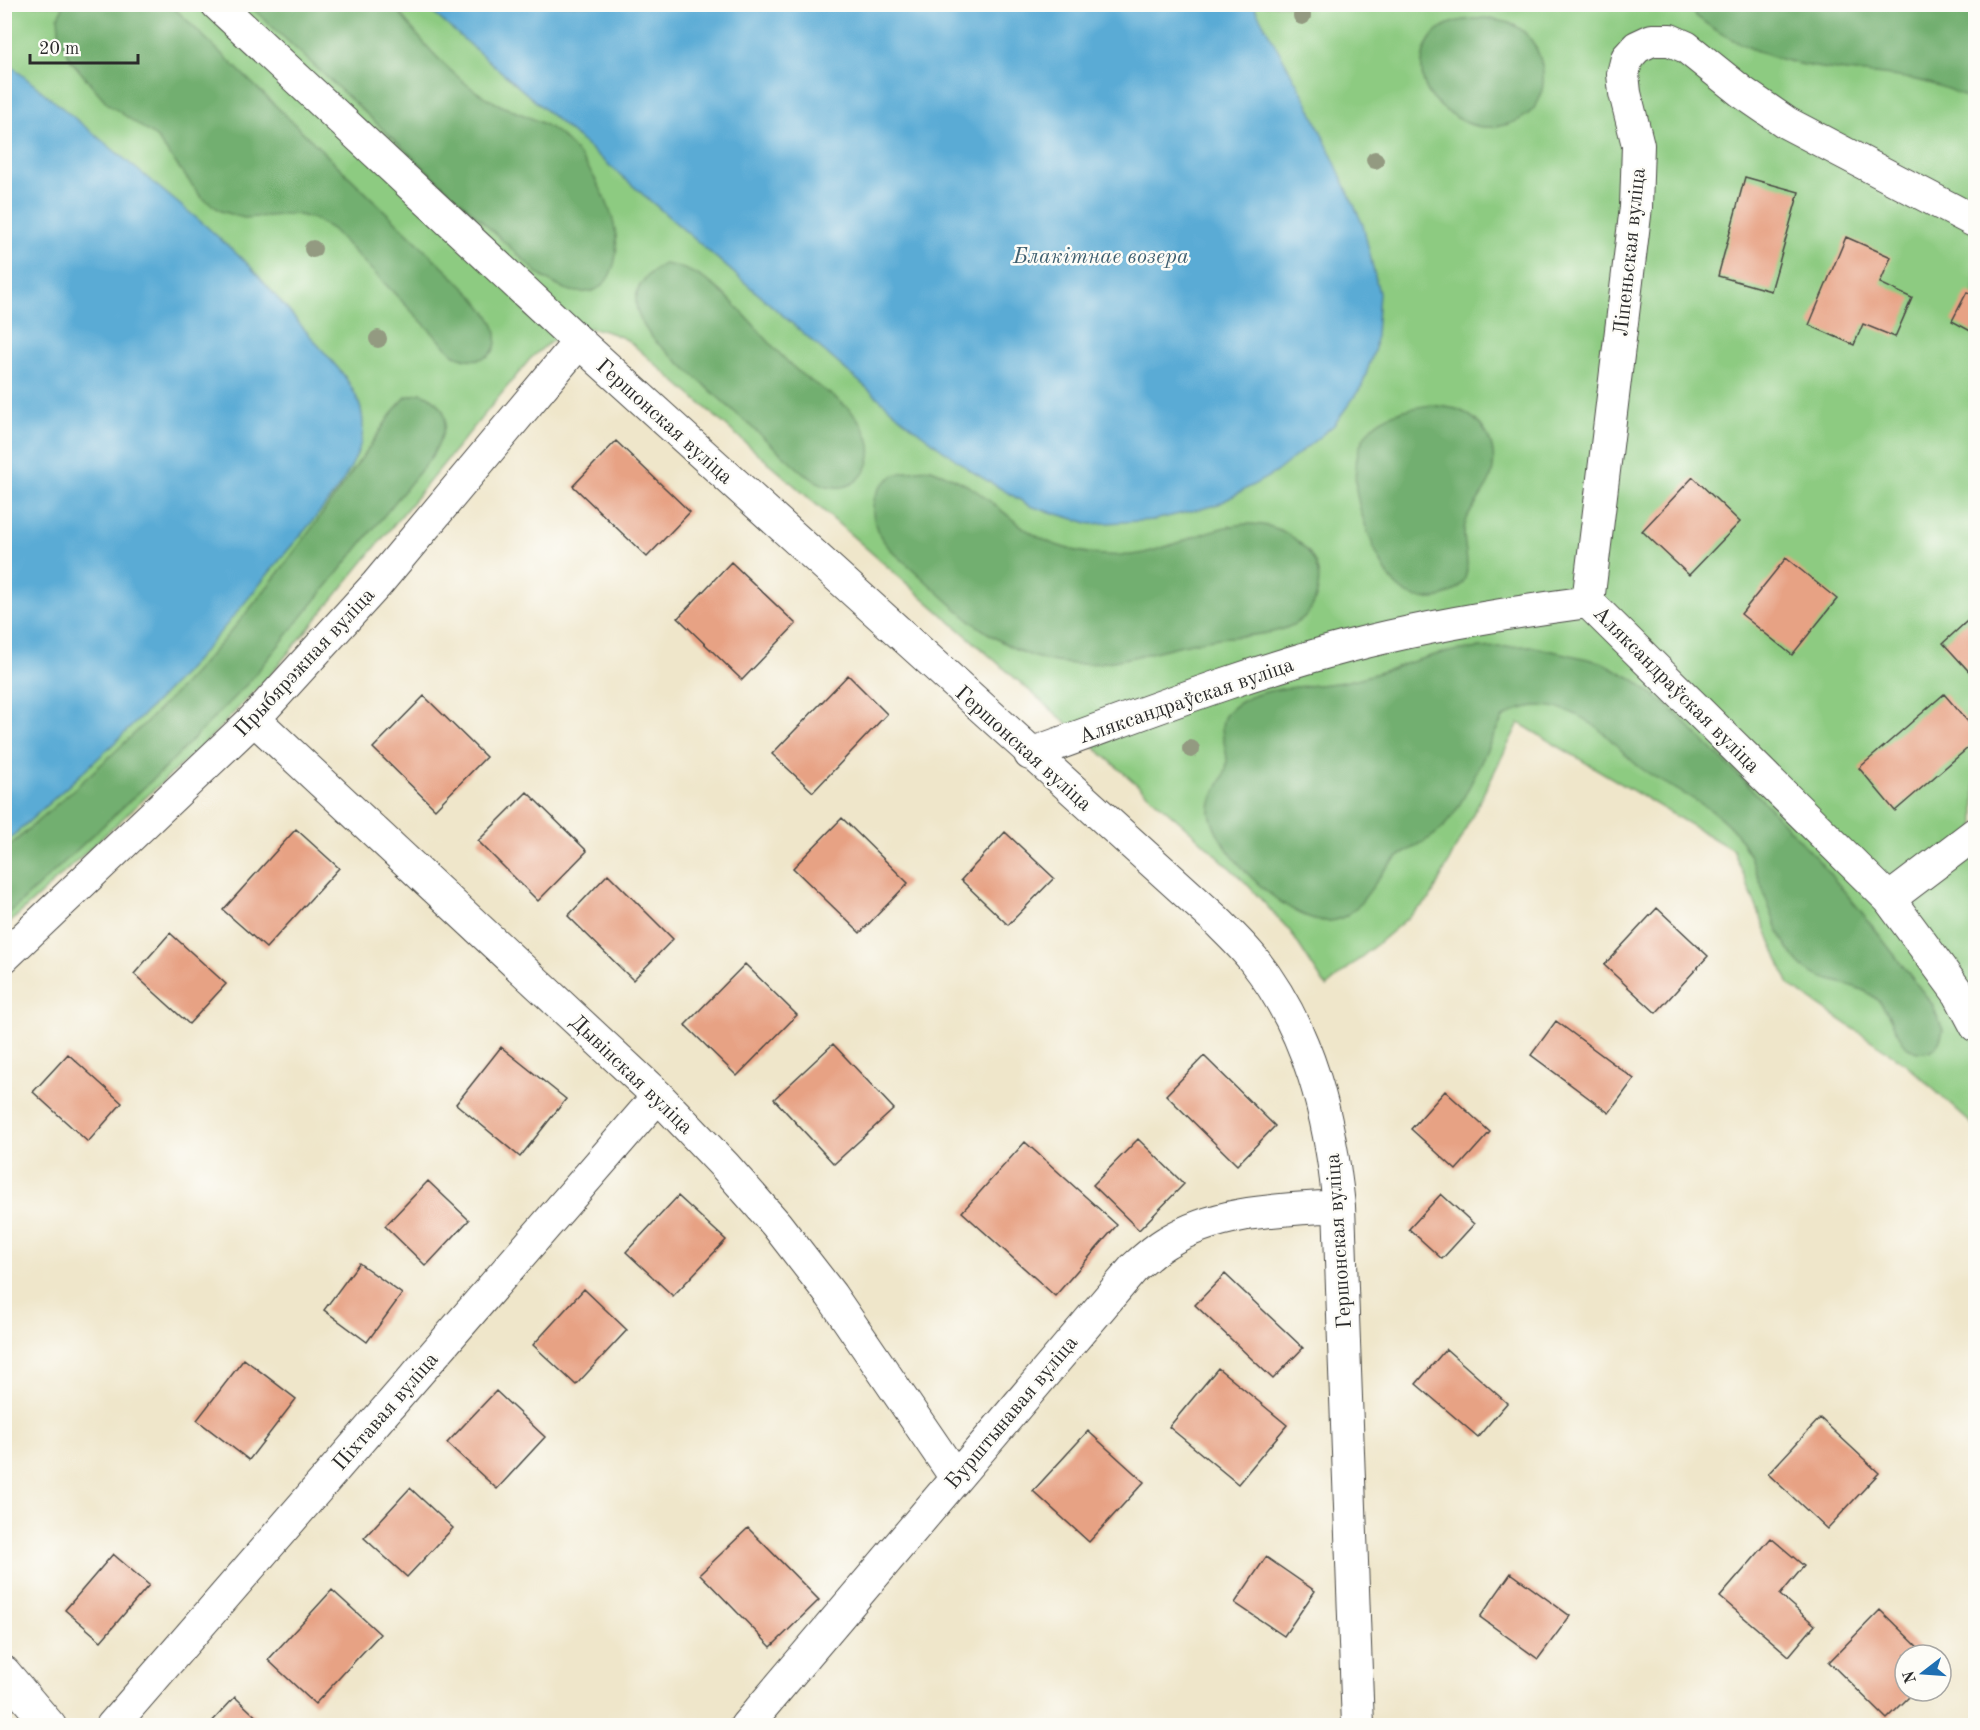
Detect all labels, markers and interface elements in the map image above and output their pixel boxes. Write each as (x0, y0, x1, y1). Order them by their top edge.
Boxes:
scale bar (30, 27, 138, 65)
text: 20 m (39, 40, 79, 58)
street label: Ліпеньская вуліца (1611, 167, 1650, 338)
water label: Блакітнае возера (1012, 246, 1189, 268)
street label: Гершонская вуліца (592, 356, 736, 489)
street label: Прыбярэжная вуліца (231, 585, 379, 741)
street label: Аляксандраўская вуліца (1589, 603, 1763, 777)
street label: Аляксандраўская вуліца (1076, 655, 1297, 748)
street label: Гершонская вуліца (951, 683, 1095, 816)
street label: Дывінская вуліца (566, 1011, 696, 1139)
street label: Гершонская вуліца (1323, 1153, 1356, 1329)
street label: Бурштынавая вуліца (942, 1332, 1082, 1494)
street label: Піхтавая вуліца (329, 1349, 443, 1475)
north arrow (1893, 1643, 1953, 1703)
text: N (1901, 1668, 1920, 1685)

